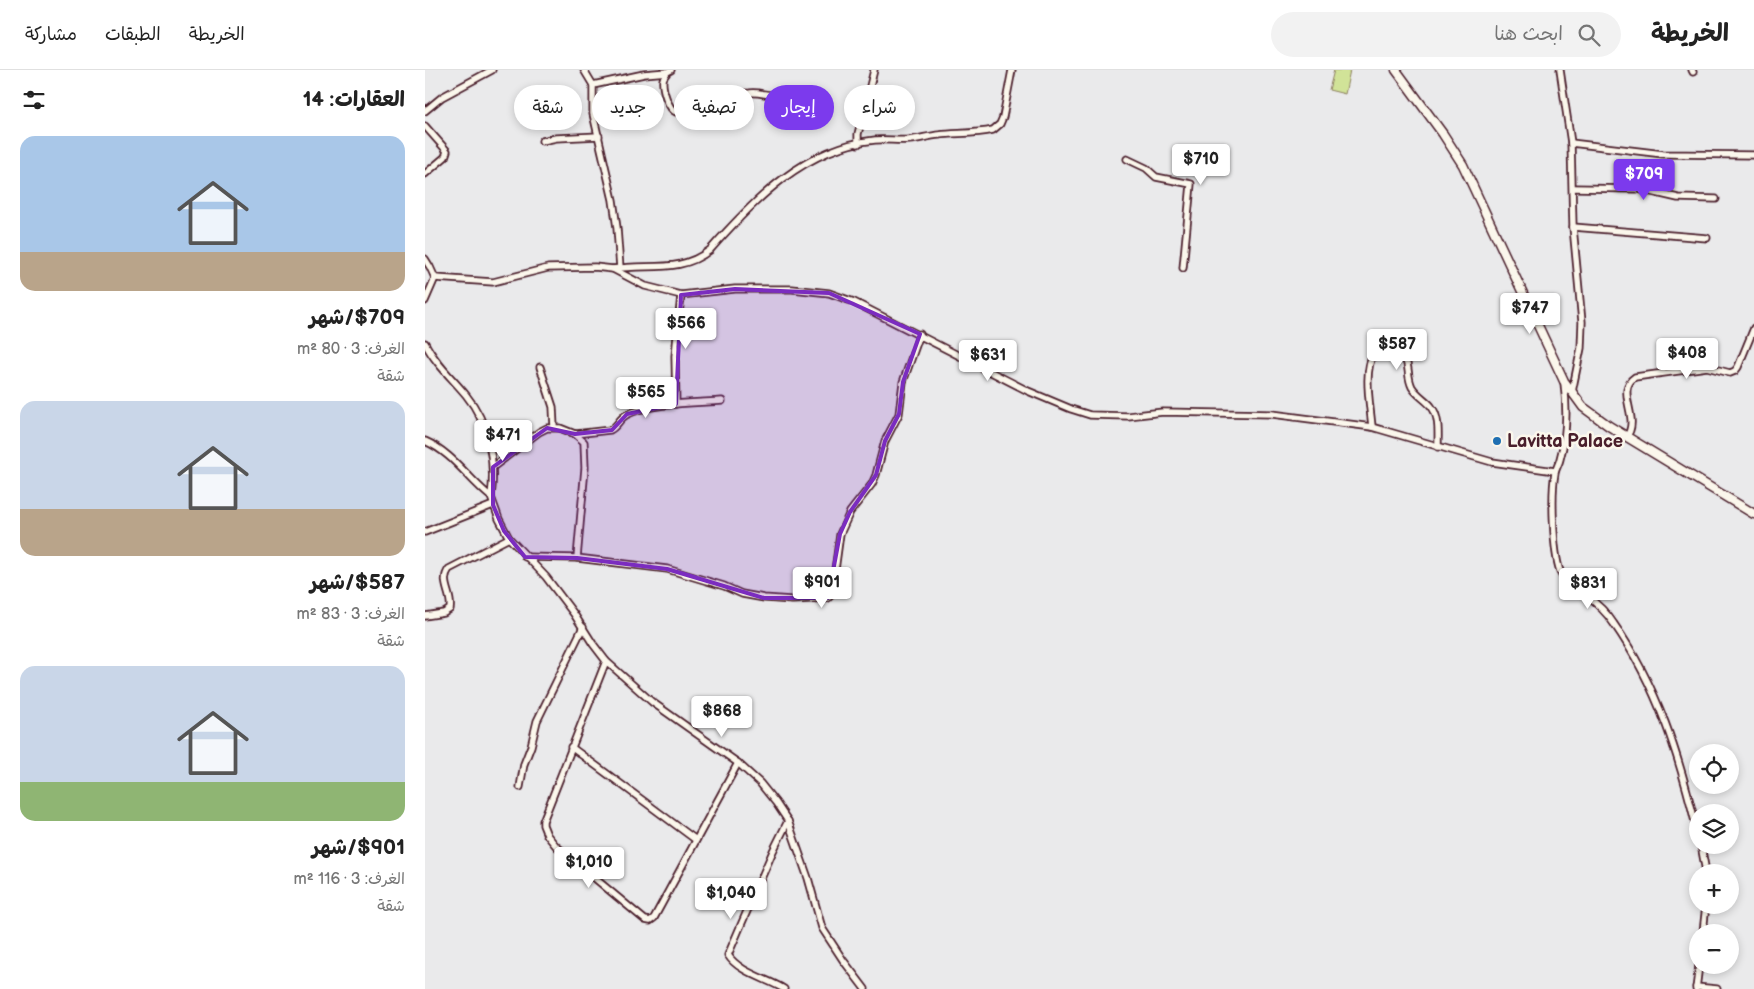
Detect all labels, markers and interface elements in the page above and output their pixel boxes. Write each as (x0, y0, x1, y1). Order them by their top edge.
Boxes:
search box (1271, 12, 1621, 57)
text: الخريطة (1651, 19, 1729, 48)
icon: search (1575, 21, 1603, 49)
text: ابحث هنا (1494, 23, 1563, 46)
text: مشاركة (25, 24, 77, 45)
text: الطبقات (105, 24, 161, 45)
text: الخريطة (189, 24, 245, 45)
chip: شقة (514, 85, 582, 130)
chip: جديد (592, 85, 664, 130)
chip: تصفية (674, 85, 754, 130)
chip: إيجار (764, 85, 834, 130)
chip: شراء (844, 85, 915, 130)
icon: filters (20, 86, 48, 114)
text: العقارات: 14 (303, 87, 405, 112)
pin: $710 (1171, 144, 1231, 186)
text: $710 (1183, 150, 1219, 169)
pin: $709 (1614, 158, 1674, 201)
text: $709 (1625, 165, 1663, 184)
icon: home (168, 168, 258, 258)
pin: $747 (1500, 292, 1560, 335)
text: $747 (1511, 299, 1549, 318)
text: $709/شهر (309, 305, 405, 330)
pin: $566 (656, 308, 716, 350)
text: $566 (666, 314, 706, 333)
pin: $587 (1367, 328, 1427, 371)
text: $587 (1378, 335, 1416, 354)
pin: $408 (1657, 338, 1717, 380)
text: الغرف: 3 · 80 m² (297, 340, 405, 359)
pin: $631 (958, 340, 1018, 382)
text: $408 (1667, 344, 1707, 363)
text: $631 (970, 346, 1006, 365)
text: شقة (377, 367, 405, 386)
pin: $565 (616, 376, 676, 419)
text: $565 (627, 383, 665, 402)
pin: $471 (473, 420, 533, 462)
text: $471 (485, 426, 521, 445)
place label: Lavitta Palace (1507, 431, 1623, 452)
icon: home (168, 433, 258, 523)
marker: Lavitta Palace (1491, 435, 1503, 447)
pin: $901 (792, 566, 852, 609)
pin: $831 (1558, 568, 1618, 610)
text: $587/شهر (310, 570, 405, 595)
text: $901 (804, 573, 840, 592)
text: $831 (1570, 574, 1606, 593)
text: الغرف: 3 · 83 m² (297, 605, 405, 624)
text: شقة (377, 632, 405, 651)
pin: $868 (692, 696, 752, 738)
icon: home (168, 698, 258, 788)
text: $868 (702, 702, 742, 721)
map controls (1689, 744, 1739, 974)
button: locate (1689, 744, 1739, 794)
button: layers (1689, 804, 1739, 854)
text: $901/شهر (312, 835, 405, 860)
pin: $1,010 (548, 846, 630, 889)
text: $1,010 (565, 853, 613, 872)
button: + (1689, 864, 1739, 914)
text: الغرف: 3 · 116 m² (294, 870, 405, 889)
pin: $1,040 (690, 878, 772, 920)
text: $1,040 (706, 884, 756, 903)
text: شقة (377, 897, 405, 916)
button: − (1689, 924, 1739, 974)

